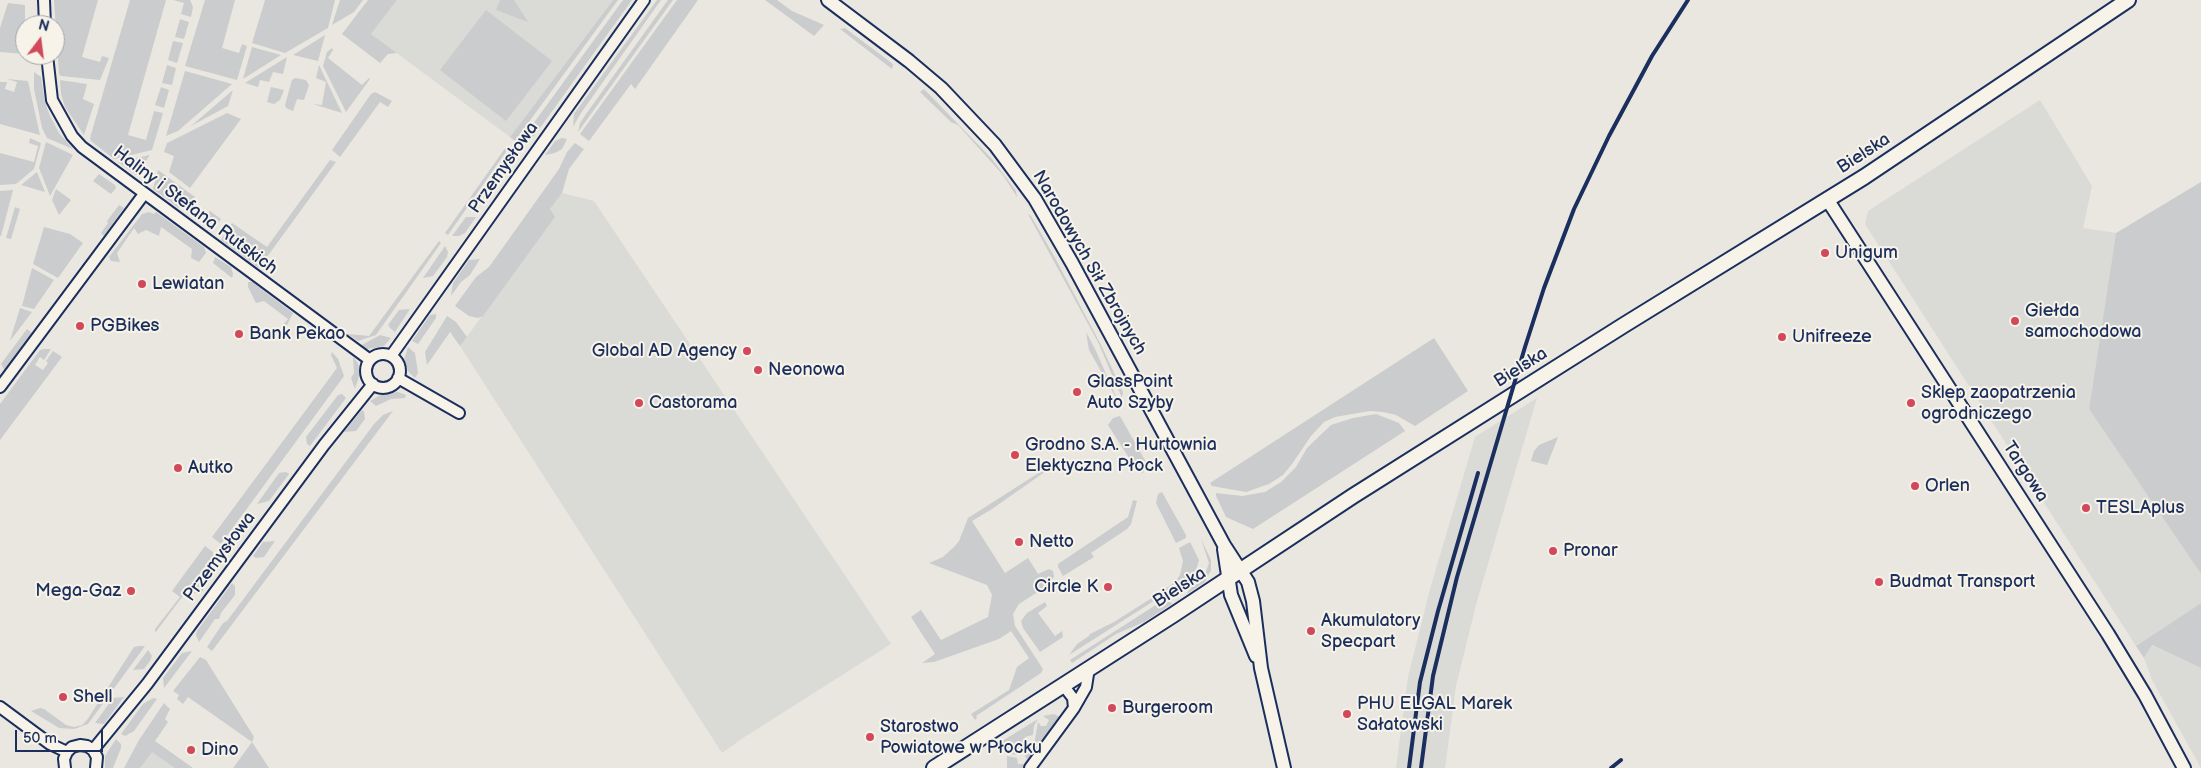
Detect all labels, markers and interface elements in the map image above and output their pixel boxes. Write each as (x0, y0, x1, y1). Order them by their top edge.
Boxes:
north arrow (15, 15, 65, 65)
text: N (36, 16, 51, 36)
street label: Przemysłowa (465, 118, 543, 218)
street label: Bielska (1833, 129, 1895, 179)
street label: Haliny i Stefana Rutskich (109, 142, 281, 280)
street label: Narodowych Sił Zbrojnych (1027, 167, 1151, 359)
place label: Unigum (1835, 242, 1898, 264)
marker: Unigum (1819, 247, 1831, 259)
place label: Lewiatan (152, 273, 224, 295)
marker: Lewiatan (136, 278, 148, 290)
place label: Giełda samochodowa (2025, 300, 2142, 342)
place label: PGBikes (90, 315, 159, 337)
marker: Giełda samochodowa (2009, 315, 2021, 327)
marker: PGBikes (74, 320, 86, 332)
place label: Bank Pekao (249, 323, 346, 345)
place label: Unifreeze (1792, 326, 1872, 348)
marker: Bank Pekao (233, 328, 245, 340)
marker: Unifreeze (1776, 331, 1788, 343)
place label: Global AD Agency (592, 340, 737, 362)
street label: Bielska (1490, 343, 1552, 393)
marker: Global AD Agency (741, 345, 753, 357)
place label: Neonowa (768, 359, 845, 381)
marker: Neonowa (752, 364, 764, 376)
place label: GlassPoint Auto Szyby (1087, 371, 1174, 414)
place label: Sklep zaopatrzenia ogrodniczego (1921, 382, 2076, 424)
marker: GlassPoint Auto Szyby (1071, 386, 1083, 398)
place label: Castorama (649, 392, 738, 414)
marker: Castorama (633, 397, 645, 409)
marker: Sklep zaopatrzenia ogrodniczego (1905, 397, 1917, 409)
place label: Grodno S.A. - Hurtownia Elektyczna Płock (1025, 434, 1217, 476)
street label: Targowa (1997, 438, 2053, 506)
marker: Grodno S.A. - Hurtownia Elektyczna Płock (1009, 449, 1021, 461)
place label: Autko (188, 457, 233, 479)
marker: Autko (172, 462, 184, 474)
place label: Orlen (1925, 475, 1970, 497)
marker: Orlen (1909, 480, 1921, 492)
place label: TESLAplus (2096, 497, 2184, 519)
marker: TESLAplus (2080, 502, 2092, 514)
street label: Przemysłowa (179, 508, 261, 606)
place label: Netto (1029, 531, 1074, 553)
marker: Netto (1013, 536, 1025, 548)
place label: Pronar (1563, 540, 1618, 562)
marker: Pronar (1547, 545, 1559, 557)
street label: Bielska (1149, 563, 1211, 613)
place label: Budmat Transport (1889, 571, 2035, 593)
place label: Circle K (1034, 576, 1098, 598)
marker: Budmat Transport (1873, 576, 1885, 588)
place label: Mega-Gaz (35, 580, 121, 602)
marker: Circle K (1102, 581, 1114, 593)
marker: Mega-Gaz (125, 585, 137, 597)
place label: Akumulatory Specpart (1321, 610, 1420, 652)
marker: Akumulatory Specpart (1305, 625, 1317, 637)
place label: Shell (73, 686, 113, 708)
marker: Shell (57, 691, 69, 703)
place label: PHU ELGAL Marek Sałatowski (1357, 693, 1512, 736)
place label: Burgeroom (1122, 697, 1213, 719)
marker: Burgeroom (1106, 702, 1118, 714)
marker: PHU ELGAL Marek Sałatowski (1341, 708, 1353, 720)
place label: Starostwo Powiatowe w Płocku (880, 716, 1042, 759)
scale bar (18, 720, 105, 752)
text: 50 m (23, 729, 57, 748)
marker: Starostwo Powiatowe w Płocku (864, 731, 876, 743)
place label: Dino (201, 739, 239, 761)
marker: Dino (185, 744, 197, 756)

